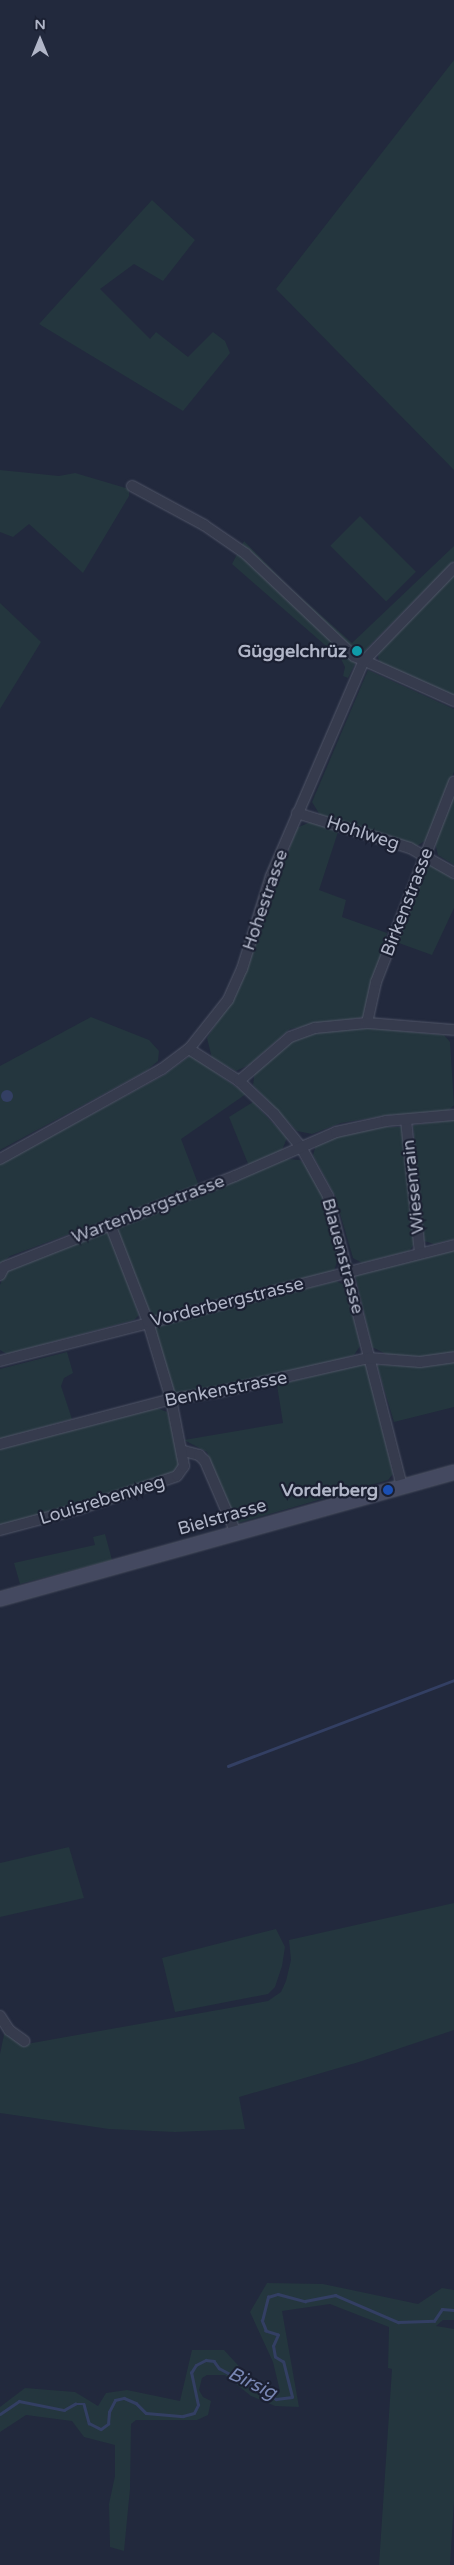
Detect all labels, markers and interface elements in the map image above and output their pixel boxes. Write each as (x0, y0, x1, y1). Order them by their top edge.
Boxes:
north arrow (15, 15, 65, 65)
text: N (34, 16, 46, 33)
place label: Güggelchrüz (238, 640, 347, 662)
marker: Güggelchrüz (351, 645, 363, 657)
street label: Hohlweg (324, 811, 402, 855)
street label: Birkenstrasse (376, 845, 438, 959)
street label: Hohestrasse (238, 847, 292, 953)
street label: Wiesenrain (397, 1139, 429, 1235)
street label: Wartenbergstrasse (69, 1170, 227, 1248)
street label: Blauenstrasse (317, 1196, 369, 1316)
street label: Vorderbergstrasse (148, 1273, 306, 1331)
street label: Benkenstrasse (163, 1367, 289, 1411)
street label: Louisrebenweg (37, 1471, 167, 1529)
place label: Vorderberg (281, 1479, 378, 1501)
marker: Vorderberg (382, 1484, 394, 1496)
street label: Bielstrasse (175, 1494, 269, 1540)
water label: Birsig (224, 2363, 280, 2405)

